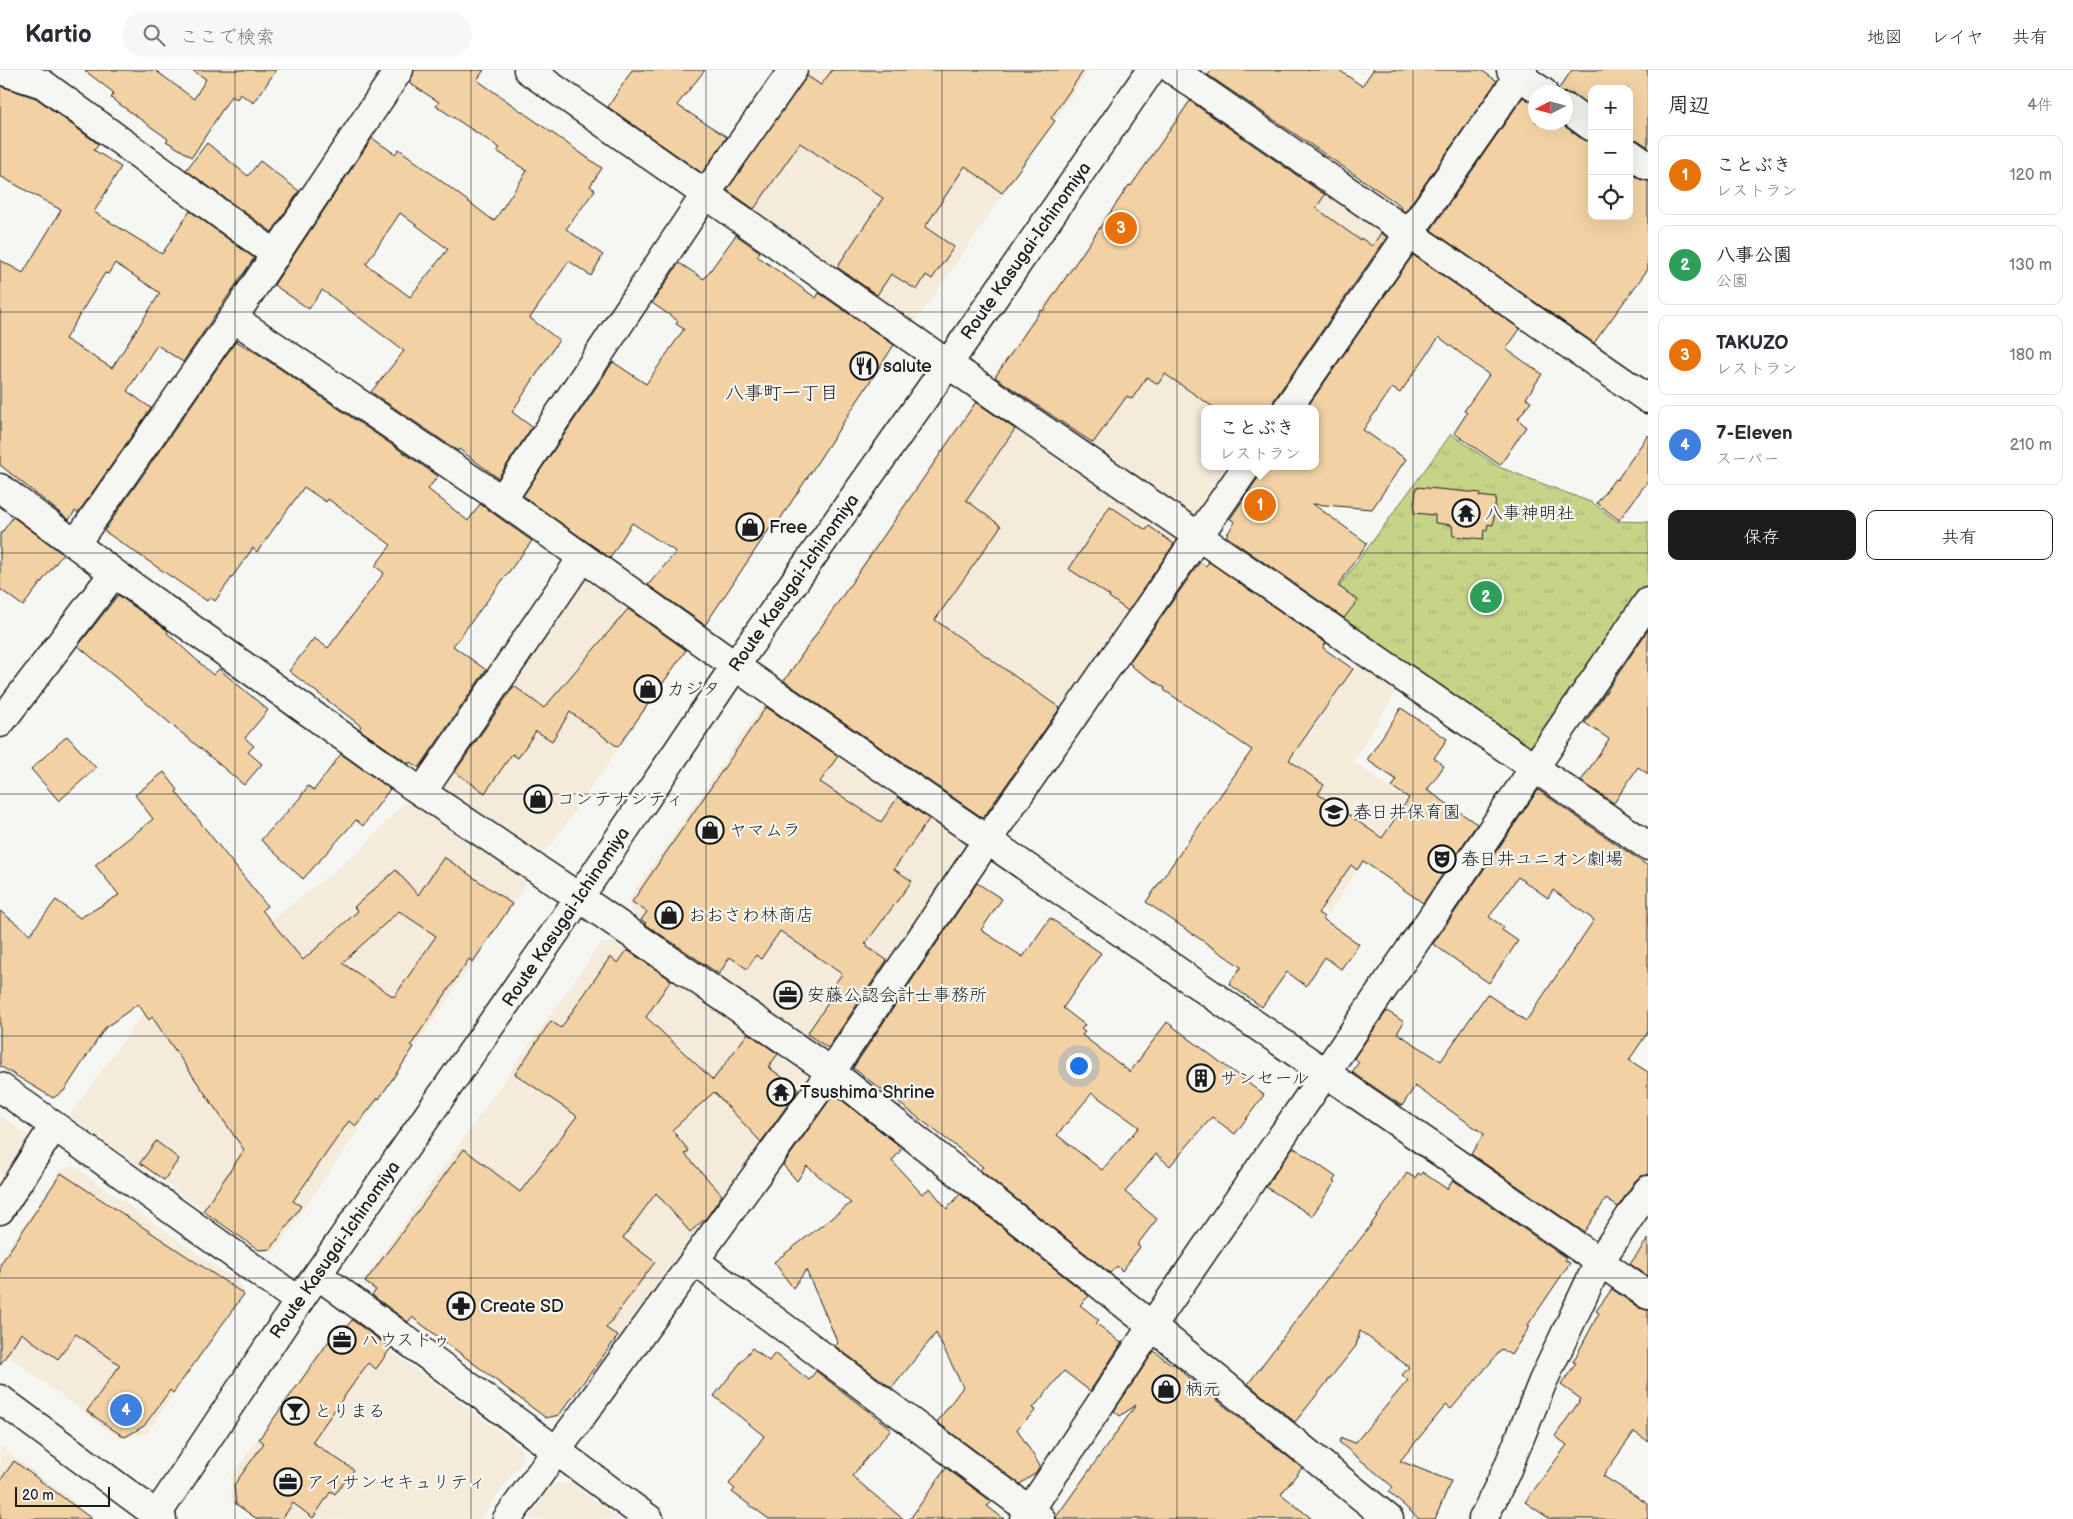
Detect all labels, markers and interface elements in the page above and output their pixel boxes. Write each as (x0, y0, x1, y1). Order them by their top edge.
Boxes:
search box (122, 12, 472, 57)
text: Kartio (25, 20, 92, 49)
icon: search (140, 21, 168, 49)
text: ここで検索 (180, 26, 275, 49)
text: 地図 (1867, 27, 1903, 48)
text: レイヤ (1931, 27, 1984, 48)
text: 共有 (2012, 27, 2048, 48)
north arrow (1528, 85, 1573, 130)
map controls (1588, 85, 1633, 220)
button: + (1588, 85, 1633, 130)
text: 周辺 (1668, 93, 1710, 118)
text: 4件 (2027, 96, 2053, 115)
button: − (1588, 130, 1633, 175)
text: ことぶき (1716, 154, 1792, 177)
street label: Route Kasugai-Ichinomiya (957, 158, 1095, 344)
text: 1 (1682, 166, 1688, 185)
text: 120 m (2009, 166, 2052, 185)
button: locate (1588, 175, 1633, 220)
text: レストラン (1716, 182, 1797, 201)
pin: 3 (1105, 209, 1137, 247)
text: 八事公園 (1716, 244, 1792, 267)
text: 2 (1680, 256, 1690, 275)
text: 130 m (2009, 256, 2052, 275)
text: 公園 (1716, 272, 1748, 291)
text: TAKUZO (1716, 332, 1788, 355)
text: 3 (1680, 346, 1690, 365)
text: 180 m (2010, 346, 2052, 365)
restaurant icon: salute (849, 351, 879, 381)
place label: salute (883, 356, 932, 377)
text: レストラン (1716, 360, 1797, 379)
district label: 八事町一丁目 (725, 382, 839, 405)
popup (1201, 405, 1319, 470)
text: ことぶき (1219, 417, 1295, 440)
text: 7-Eleven (1716, 422, 1793, 445)
text: 4 (1680, 436, 1690, 455)
text: 210 m (2010, 436, 2052, 455)
text: レストラン (1219, 445, 1301, 464)
text: スーパー (1716, 450, 1779, 469)
pin: 1 (1244, 486, 1276, 524)
street label: Route Kasugai-Ichinomiya (725, 490, 863, 676)
temple icon: 八事神明社 (1451, 498, 1481, 528)
place label: 八事神明社 (1485, 503, 1575, 524)
button: 保存 (1668, 510, 1856, 560)
button: 共有 (1866, 510, 2053, 560)
shop icon: Free (735, 512, 765, 542)
place label: Free (769, 517, 808, 538)
pin: 2 (1470, 578, 1502, 616)
shop icon: カジタ (633, 674, 663, 704)
place label: カジタ (667, 679, 720, 700)
shop icon: コンテナシティ (523, 784, 553, 814)
place label: コンテナシティ (557, 789, 684, 810)
school or university icon: 春日井保育園 (1319, 797, 1349, 827)
place label: 春日井保育園 (1353, 802, 1461, 823)
shop icon: ヤマムラ (695, 815, 725, 845)
place label: ヤマムラ (729, 820, 801, 841)
street label: Route Kasugai-Ichinomiya (498, 823, 634, 1011)
theatre icon: 春日井ユニオン劇場 (1427, 844, 1457, 874)
place label: 春日井ユニオン劇場 (1461, 849, 1623, 870)
shop icon: おおさわ林商店 (654, 900, 684, 930)
place label: おおさわ林商店 (688, 905, 814, 926)
office icon: 安藤公認会計士事務所 (773, 980, 803, 1010)
place label: 安藤公認会計士事務所 (807, 985, 987, 1006)
your location (1066, 1053, 1092, 1079)
building icon: サンセール (1186, 1063, 1216, 1093)
place label: サンセール (1220, 1068, 1309, 1089)
temple icon: Tsushima Shrine (766, 1077, 796, 1107)
place label: Tsushima Shrine (800, 1082, 935, 1103)
street label: Route Kasugai-Ichinomiya (266, 1157, 404, 1343)
pharmacy icon: Create SD (446, 1291, 476, 1321)
place label: Create SD (480, 1296, 564, 1317)
office icon: ハウスドゥ (327, 1325, 357, 1355)
place label: ハウスドゥ (361, 1330, 450, 1351)
shop icon: 柄元 (1151, 1374, 1181, 1404)
place label: 柄元 (1185, 1379, 1221, 1400)
pin: 4 (110, 1391, 142, 1429)
bar icon: とりまる (280, 1396, 310, 1426)
place label: とりまる (314, 1401, 386, 1422)
office icon: アイサンセキュリティ (273, 1467, 303, 1497)
place label: アイサンセキュリティ (307, 1472, 486, 1493)
scale bar (15, 1484, 110, 1507)
text: 20 m (22, 1487, 54, 1504)

